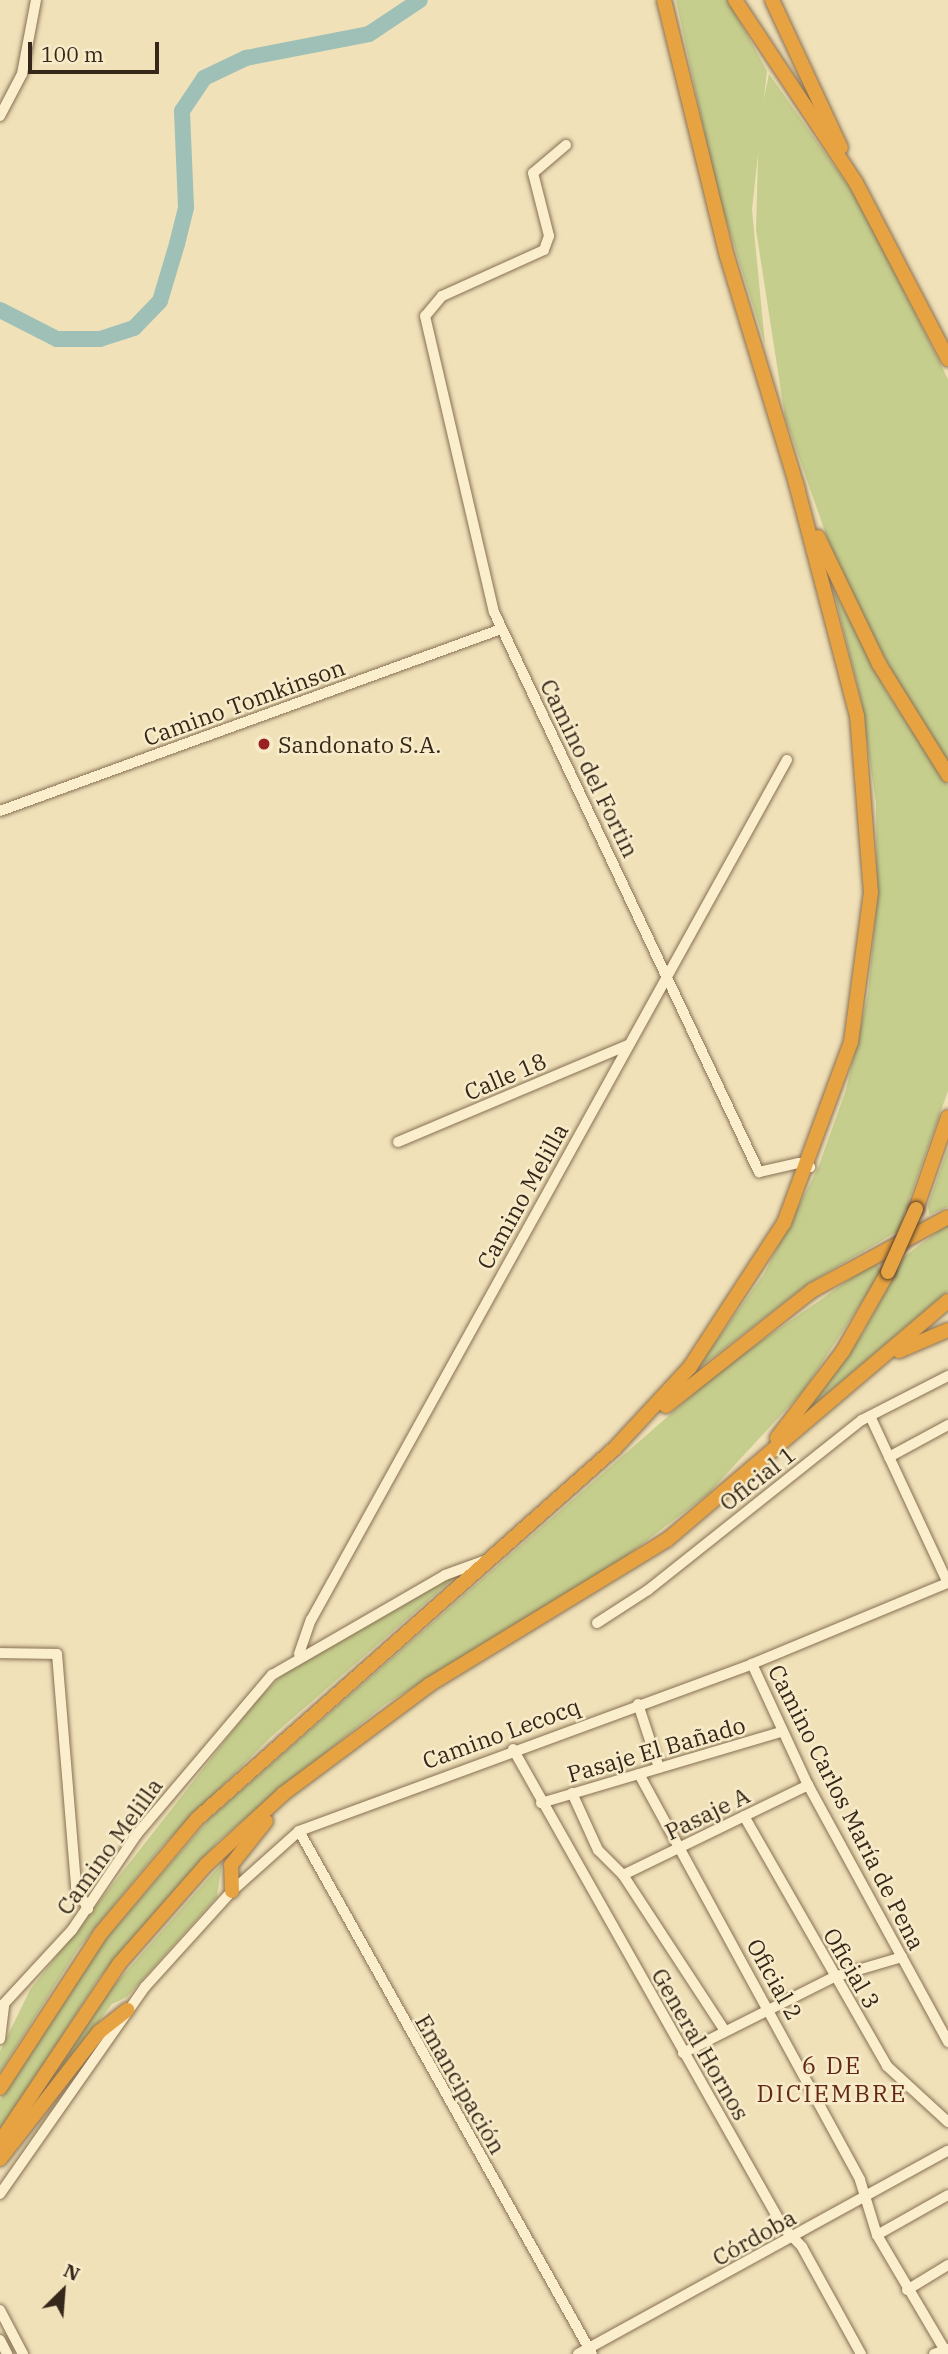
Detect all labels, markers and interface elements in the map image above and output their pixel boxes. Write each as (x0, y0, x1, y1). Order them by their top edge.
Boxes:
scale bar (32, 28, 163, 72)
text: 100 m (41, 40, 104, 68)
street label: Camino Tomkinson (139, 653, 349, 751)
street label: Camino del Fortin (535, 674, 645, 862)
place label: Sandonato S.A. (278, 730, 442, 758)
marker: Sandonato S.A. (256, 736, 272, 752)
street label: Calle 18 (460, 1046, 550, 1106)
street label: Camino Melilla (471, 1118, 573, 1274)
street label: Oficial 1 (714, 1440, 800, 1516)
street label: Camino Carlos María de Pena (763, 1660, 931, 1954)
street label: Camino Lecocq (418, 1692, 584, 1774)
street label: Pasaje El Bañado (564, 1710, 748, 1788)
street label: Camino Melilla (50, 1772, 168, 1920)
street label: Pasaje A (660, 1781, 754, 1845)
street label: Oficial 3 (818, 1923, 886, 2013)
street label: Oficial 2 (741, 1934, 809, 2024)
street label: General Hornos (646, 1963, 756, 2125)
street label: Emancipación (410, 2009, 512, 2159)
district label: 6 DE DICIEMBRE (758, 2052, 906, 2108)
street label: Córdoba (707, 2203, 801, 2271)
north arrow (28, 2256, 98, 2326)
text: N (60, 2258, 84, 2286)

